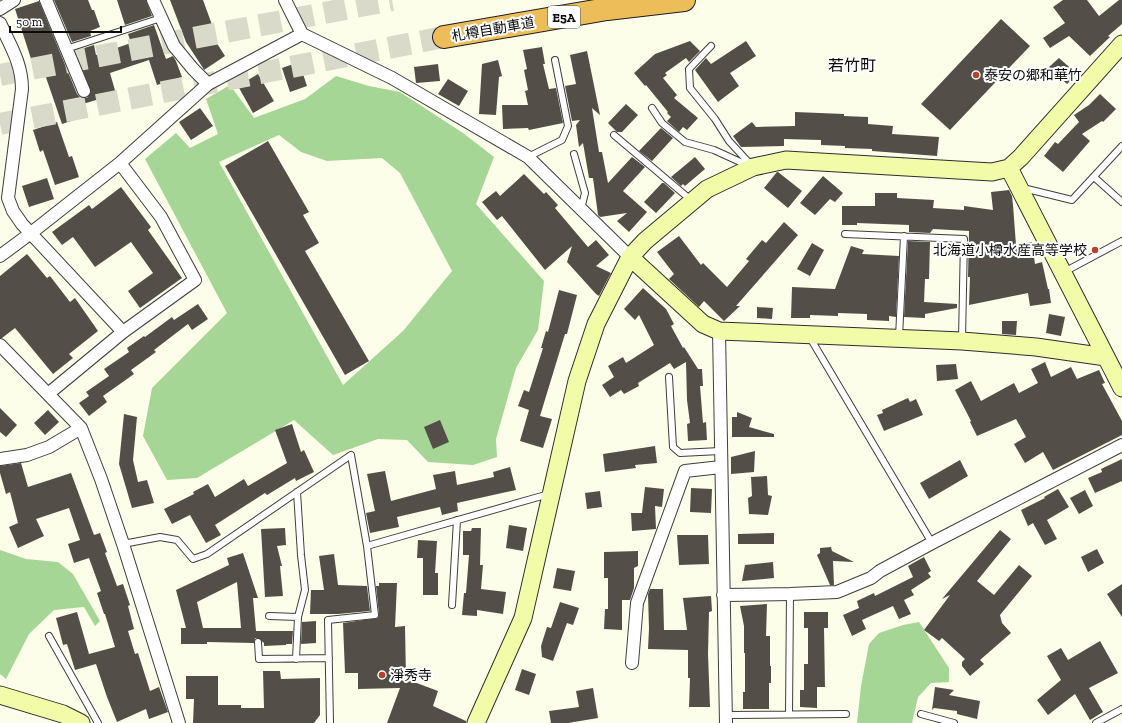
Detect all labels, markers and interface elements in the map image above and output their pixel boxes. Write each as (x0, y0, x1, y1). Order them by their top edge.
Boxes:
road number: E5A (548, 6, 580, 28)
scale bar (10, 8, 121, 34)
street label: 札樽自動車道 (450, 14, 536, 45)
text: 50 m (16, 15, 43, 29)
district label: 若竹町 (828, 56, 876, 75)
place label: 泰安の郷和華竹 (984, 67, 1082, 84)
marker: 泰安の郷和華竹 (971, 70, 981, 80)
place label: 北海道小樽水産高等学校 (933, 242, 1087, 259)
marker: 北海道小樽水産高等学校 (1090, 245, 1100, 255)
place label: 淨秀寺 (390, 667, 432, 684)
marker: 淨秀寺 (377, 670, 387, 680)

